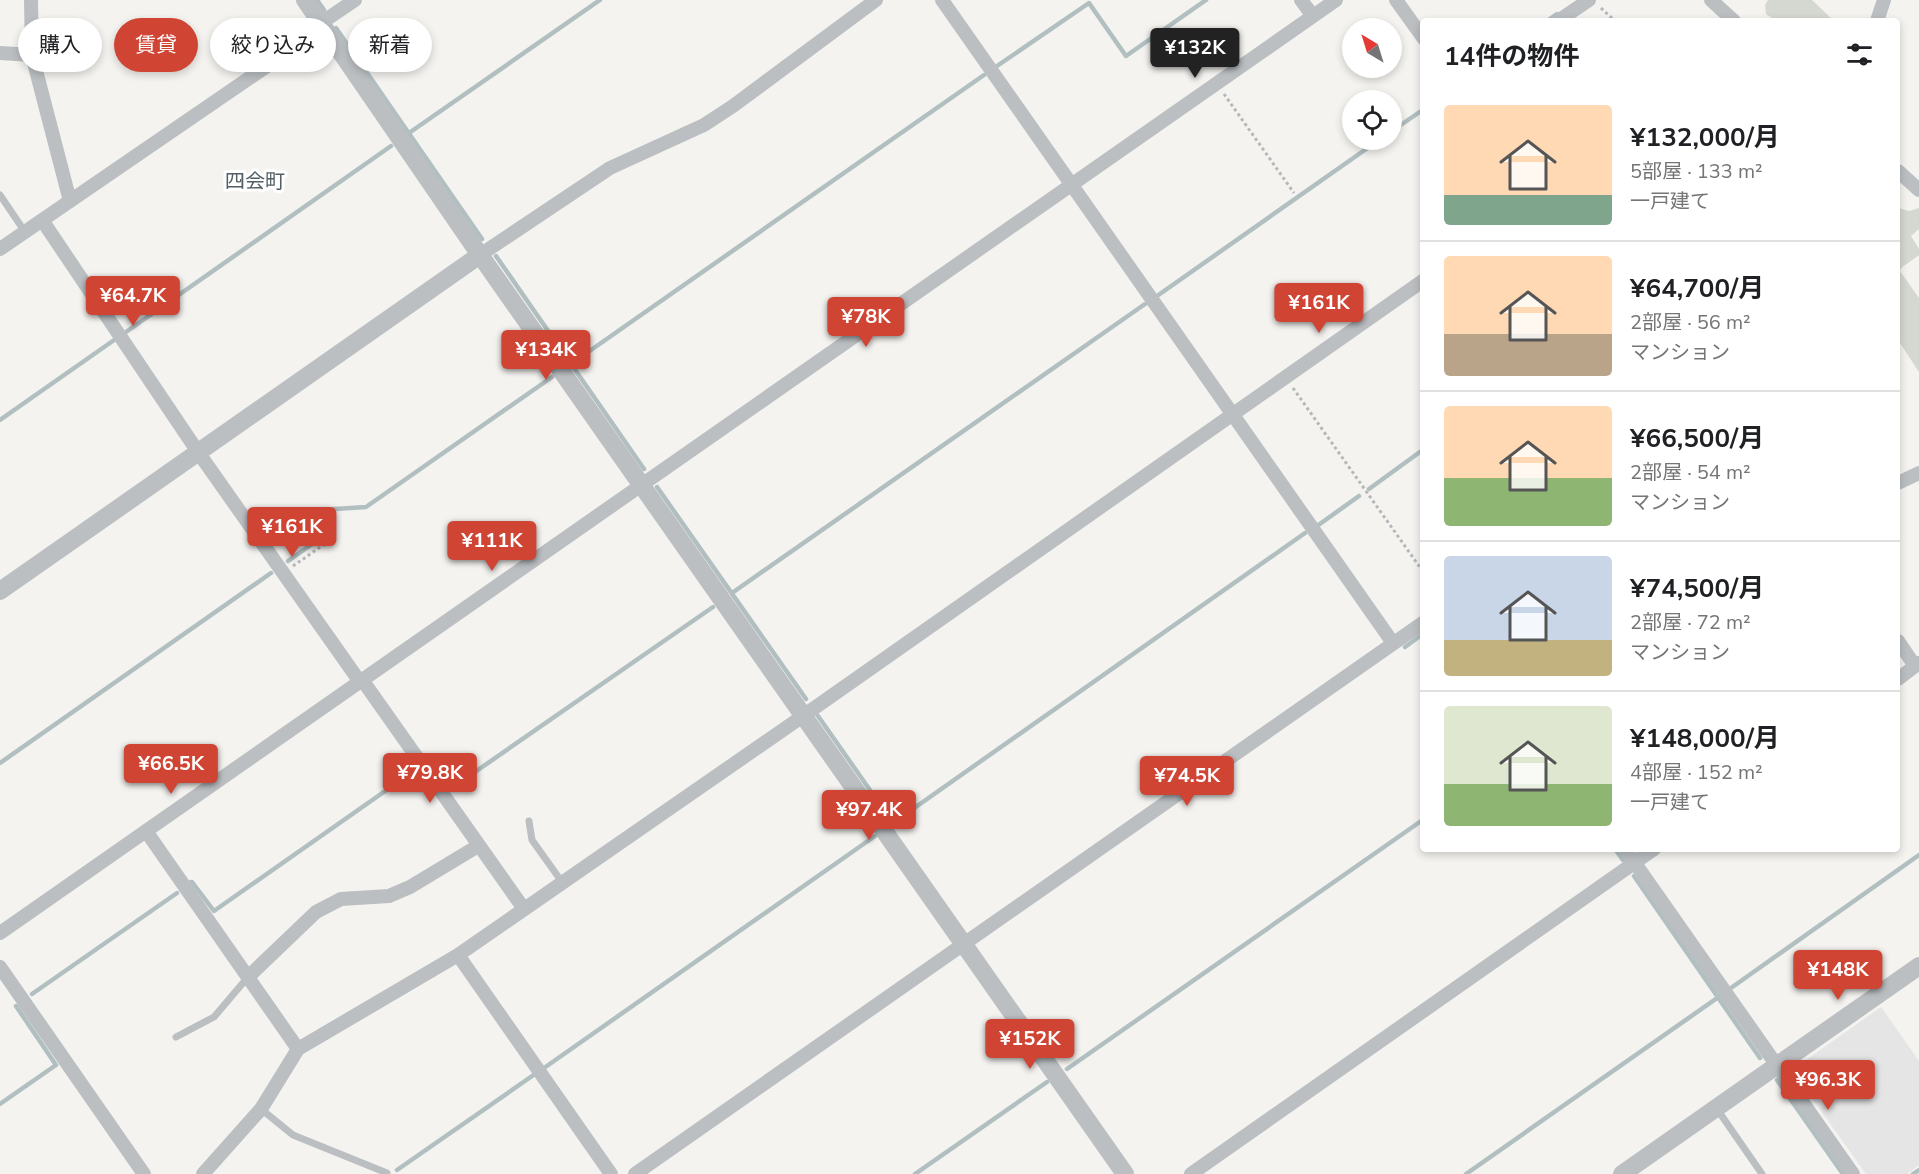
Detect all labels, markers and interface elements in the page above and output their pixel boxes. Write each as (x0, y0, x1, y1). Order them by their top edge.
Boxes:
chip: 購入 (18, 18, 102, 72)
chip: 賃貸 (114, 18, 198, 72)
chip: 絞り込み (210, 18, 336, 72)
chip: 新着 (348, 18, 432, 72)
north arrow (1342, 18, 1402, 78)
map controls (1342, 18, 1402, 150)
pin: ¥132K (1153, 28, 1237, 79)
text: ¥132K (1164, 34, 1226, 61)
icon: filters (1843, 38, 1876, 71)
text: 14件の物件 (1444, 39, 1579, 74)
button: locate (1342, 90, 1402, 150)
text: ¥132,000/月 (1630, 120, 1780, 155)
icon: home (1492, 129, 1564, 201)
text: 5部屋 · 133 m² (1630, 158, 1763, 185)
district label: 四会町 (225, 168, 285, 195)
text: 一戸建て (1630, 188, 1710, 215)
text: ¥64,700/月 (1630, 271, 1764, 306)
pin: ¥64.7K (84, 276, 182, 327)
icon: home (1492, 280, 1564, 352)
text: ¥64.7K (100, 282, 166, 309)
pin: ¥161K (1277, 283, 1361, 334)
text: ¥161K (1288, 289, 1350, 316)
pin: ¥78K (830, 297, 902, 348)
text: ¥78K (841, 303, 891, 330)
text: 2部屋 · 56 m² (1630, 309, 1751, 336)
pin: ¥134K (504, 330, 588, 381)
text: ¥134K (515, 336, 577, 363)
text: マンション (1630, 339, 1730, 366)
text: ¥66,500/月 (1630, 421, 1764, 456)
icon: home (1492, 430, 1564, 502)
text: 2部屋 · 54 m² (1630, 459, 1751, 486)
text: マンション (1630, 489, 1730, 516)
pin: ¥161K (250, 507, 334, 558)
text: ¥161K (261, 513, 323, 540)
pin: ¥111K (450, 521, 534, 572)
text: ¥111K (461, 527, 523, 554)
text: ¥74,500/月 (1630, 571, 1764, 606)
icon: home (1492, 580, 1564, 652)
text: 2部屋 · 72 m² (1630, 609, 1751, 636)
text: マンション (1630, 639, 1730, 666)
text: ¥148,000/月 (1630, 721, 1780, 756)
icon: home (1492, 730, 1564, 802)
pin: ¥66.5K (122, 744, 220, 795)
text: ¥66.5K (138, 750, 204, 777)
pin: ¥79.8K (381, 753, 479, 804)
pin: ¥74.5K (1138, 756, 1236, 807)
text: ¥79.8K (397, 759, 463, 786)
text: 4部屋 · 152 m² (1630, 759, 1763, 786)
text: ¥74.5K (1154, 762, 1220, 789)
text: 一戸建て (1630, 789, 1710, 816)
pin: ¥97.4K (820, 790, 918, 841)
text: ¥97.4K (836, 796, 902, 823)
pin: ¥148K (1796, 950, 1880, 1001)
text: ¥148K (1807, 956, 1869, 983)
pin: ¥152K (988, 1019, 1072, 1070)
text: ¥152K (999, 1025, 1061, 1052)
pin: ¥96.3K (1779, 1060, 1877, 1111)
text: ¥96.3K (1795, 1066, 1861, 1093)

